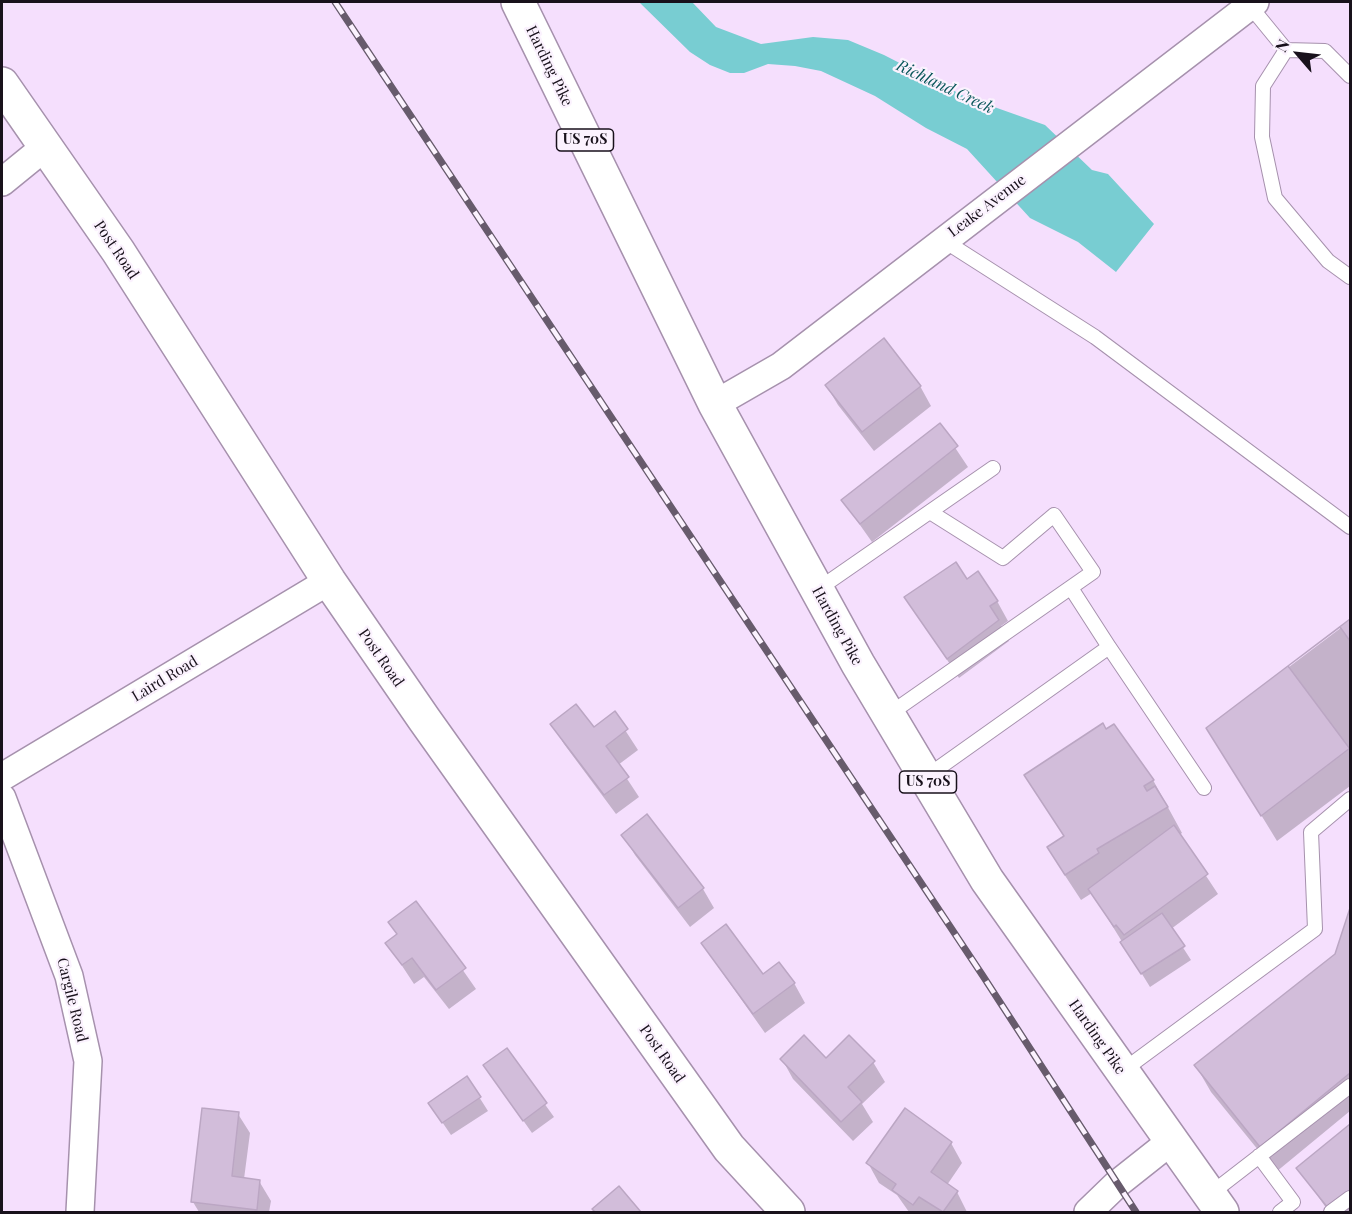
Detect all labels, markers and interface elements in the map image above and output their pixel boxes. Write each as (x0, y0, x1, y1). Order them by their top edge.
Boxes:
street label: Harding Pike (522, 23, 576, 109)
north arrow (1268, 24, 1328, 84)
text: N (1270, 35, 1294, 55)
water label: Richland Creek (893, 56, 997, 118)
road number: US 70S (556, 129, 614, 151)
street label: Leake Avenue (945, 171, 1029, 241)
street label: Post Road (90, 217, 142, 283)
street label: Harding Pike (808, 583, 866, 669)
street label: Post Road (354, 626, 408, 690)
street label: Laird Road (129, 652, 201, 706)
road number: US 70S (900, 771, 956, 793)
street label: Cargile Road (53, 956, 91, 1044)
street label: Harding Pike (1065, 996, 1129, 1078)
street label: Post Road (635, 1022, 689, 1086)

